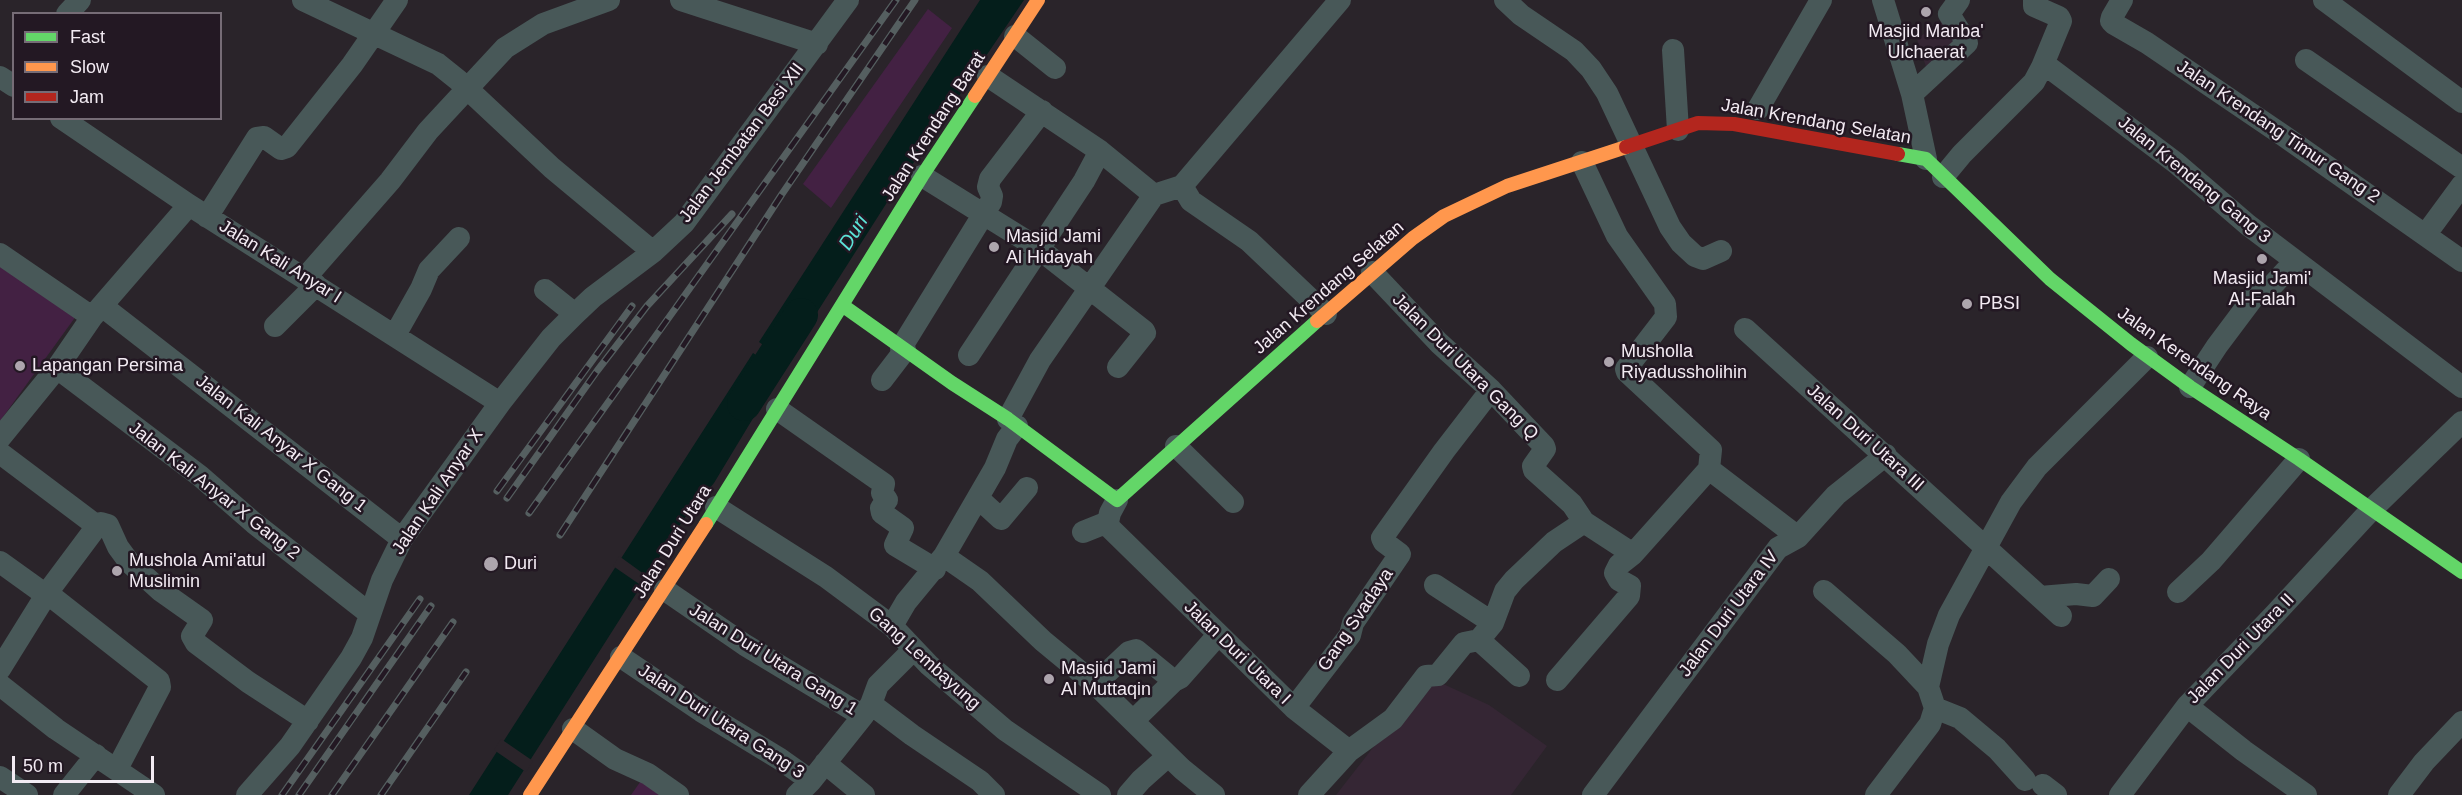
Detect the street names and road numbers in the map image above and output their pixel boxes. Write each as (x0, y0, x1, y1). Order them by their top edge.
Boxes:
street label: Jalan Krendang Barat (878, 48, 990, 206)
street label: Jalan Krendang Timur Gang 2 (2172, 56, 2384, 208)
street label: Jalan Jembatan Besi XII (675, 59, 809, 227)
street label: Jalan Krendang Selatan (1720, 95, 1912, 149)
street label: Jalan Krendang Gang 3 (2113, 112, 2275, 248)
street label: Jalan Kali Anyar I (215, 216, 345, 308)
street label: Jalan Krendang Selatan (1249, 217, 1409, 359)
street label: Jalan Duri Utara Gang Q (1387, 289, 1543, 445)
street label: Jalan Kerendang Raya (2113, 303, 2275, 425)
street label: Jalan Kali Anyar X Gang 1 (191, 370, 371, 518)
street label: Jalan Duri Utara III (1802, 380, 1928, 496)
street label: Jalan Kali Anyar X Gang 2 (124, 417, 304, 565)
street label: Jalan Kali Anyar X (388, 425, 488, 559)
street label: Jalan Duri Utara (629, 481, 717, 603)
street label: Jalan Duri Utara IV (1675, 547, 1783, 681)
street label: Gang Svadaya (1314, 565, 1398, 675)
street label: Jalan Duri Utara II (2183, 589, 2299, 709)
street label: Jalan Duri Utara I (1179, 597, 1295, 709)
street label: Jalan Duri Utara Gang 1 (685, 599, 861, 721)
street label: Gang Lembayung (864, 603, 984, 715)
street label: Jalan Duri Utara Gang 3 (634, 660, 808, 784)

